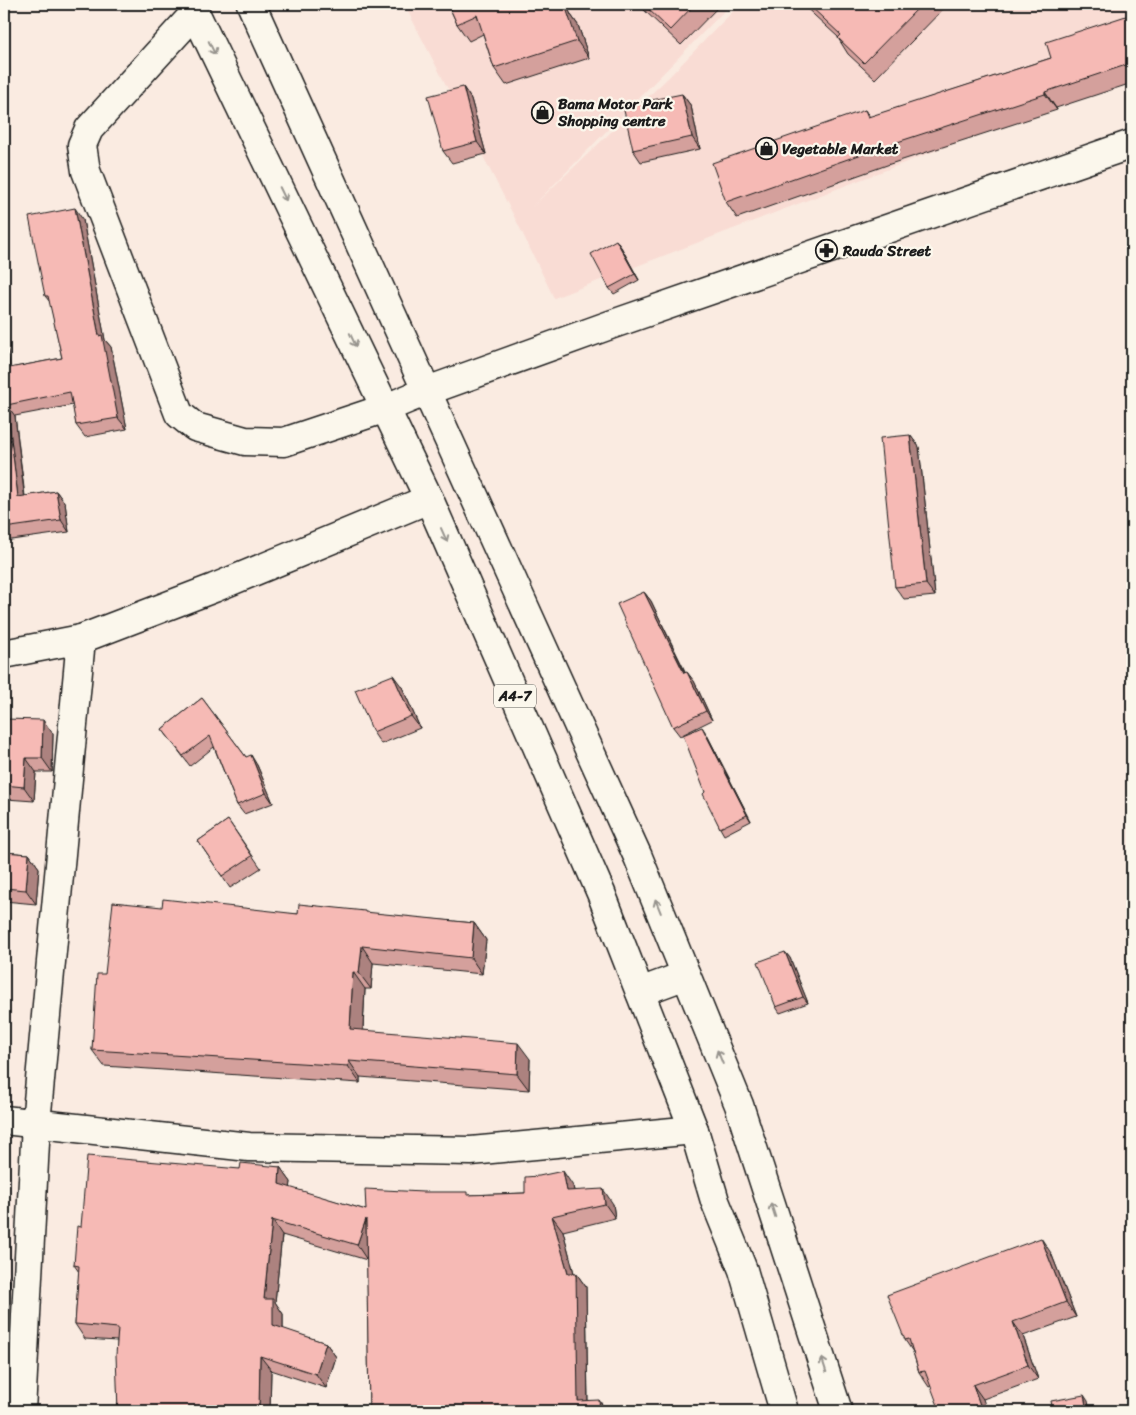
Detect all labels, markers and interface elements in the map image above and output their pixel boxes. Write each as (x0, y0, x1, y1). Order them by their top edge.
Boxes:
one-way arrow (208, 40, 217, 55)
place label: Bama Motor Park Shopping centre (557, 91, 674, 134)
shop icon: Bama Motor Park Shopping centre (530, 101, 554, 125)
place label: Vegetable Market (782, 136, 899, 162)
shop icon: Vegetable Market (754, 137, 778, 161)
one-way arrow (279, 186, 288, 201)
place label: Rauda Street (842, 238, 932, 264)
pharmacy icon: Rauda Street (815, 239, 839, 263)
one-way arrow (349, 332, 359, 347)
one-way arrow (440, 527, 450, 542)
road number: A4-7 (494, 684, 536, 708)
one-way arrow (653, 899, 662, 914)
one-way arrow (714, 1050, 724, 1065)
one-way arrow (768, 1203, 778, 1219)
one-way arrow (818, 1357, 828, 1373)

